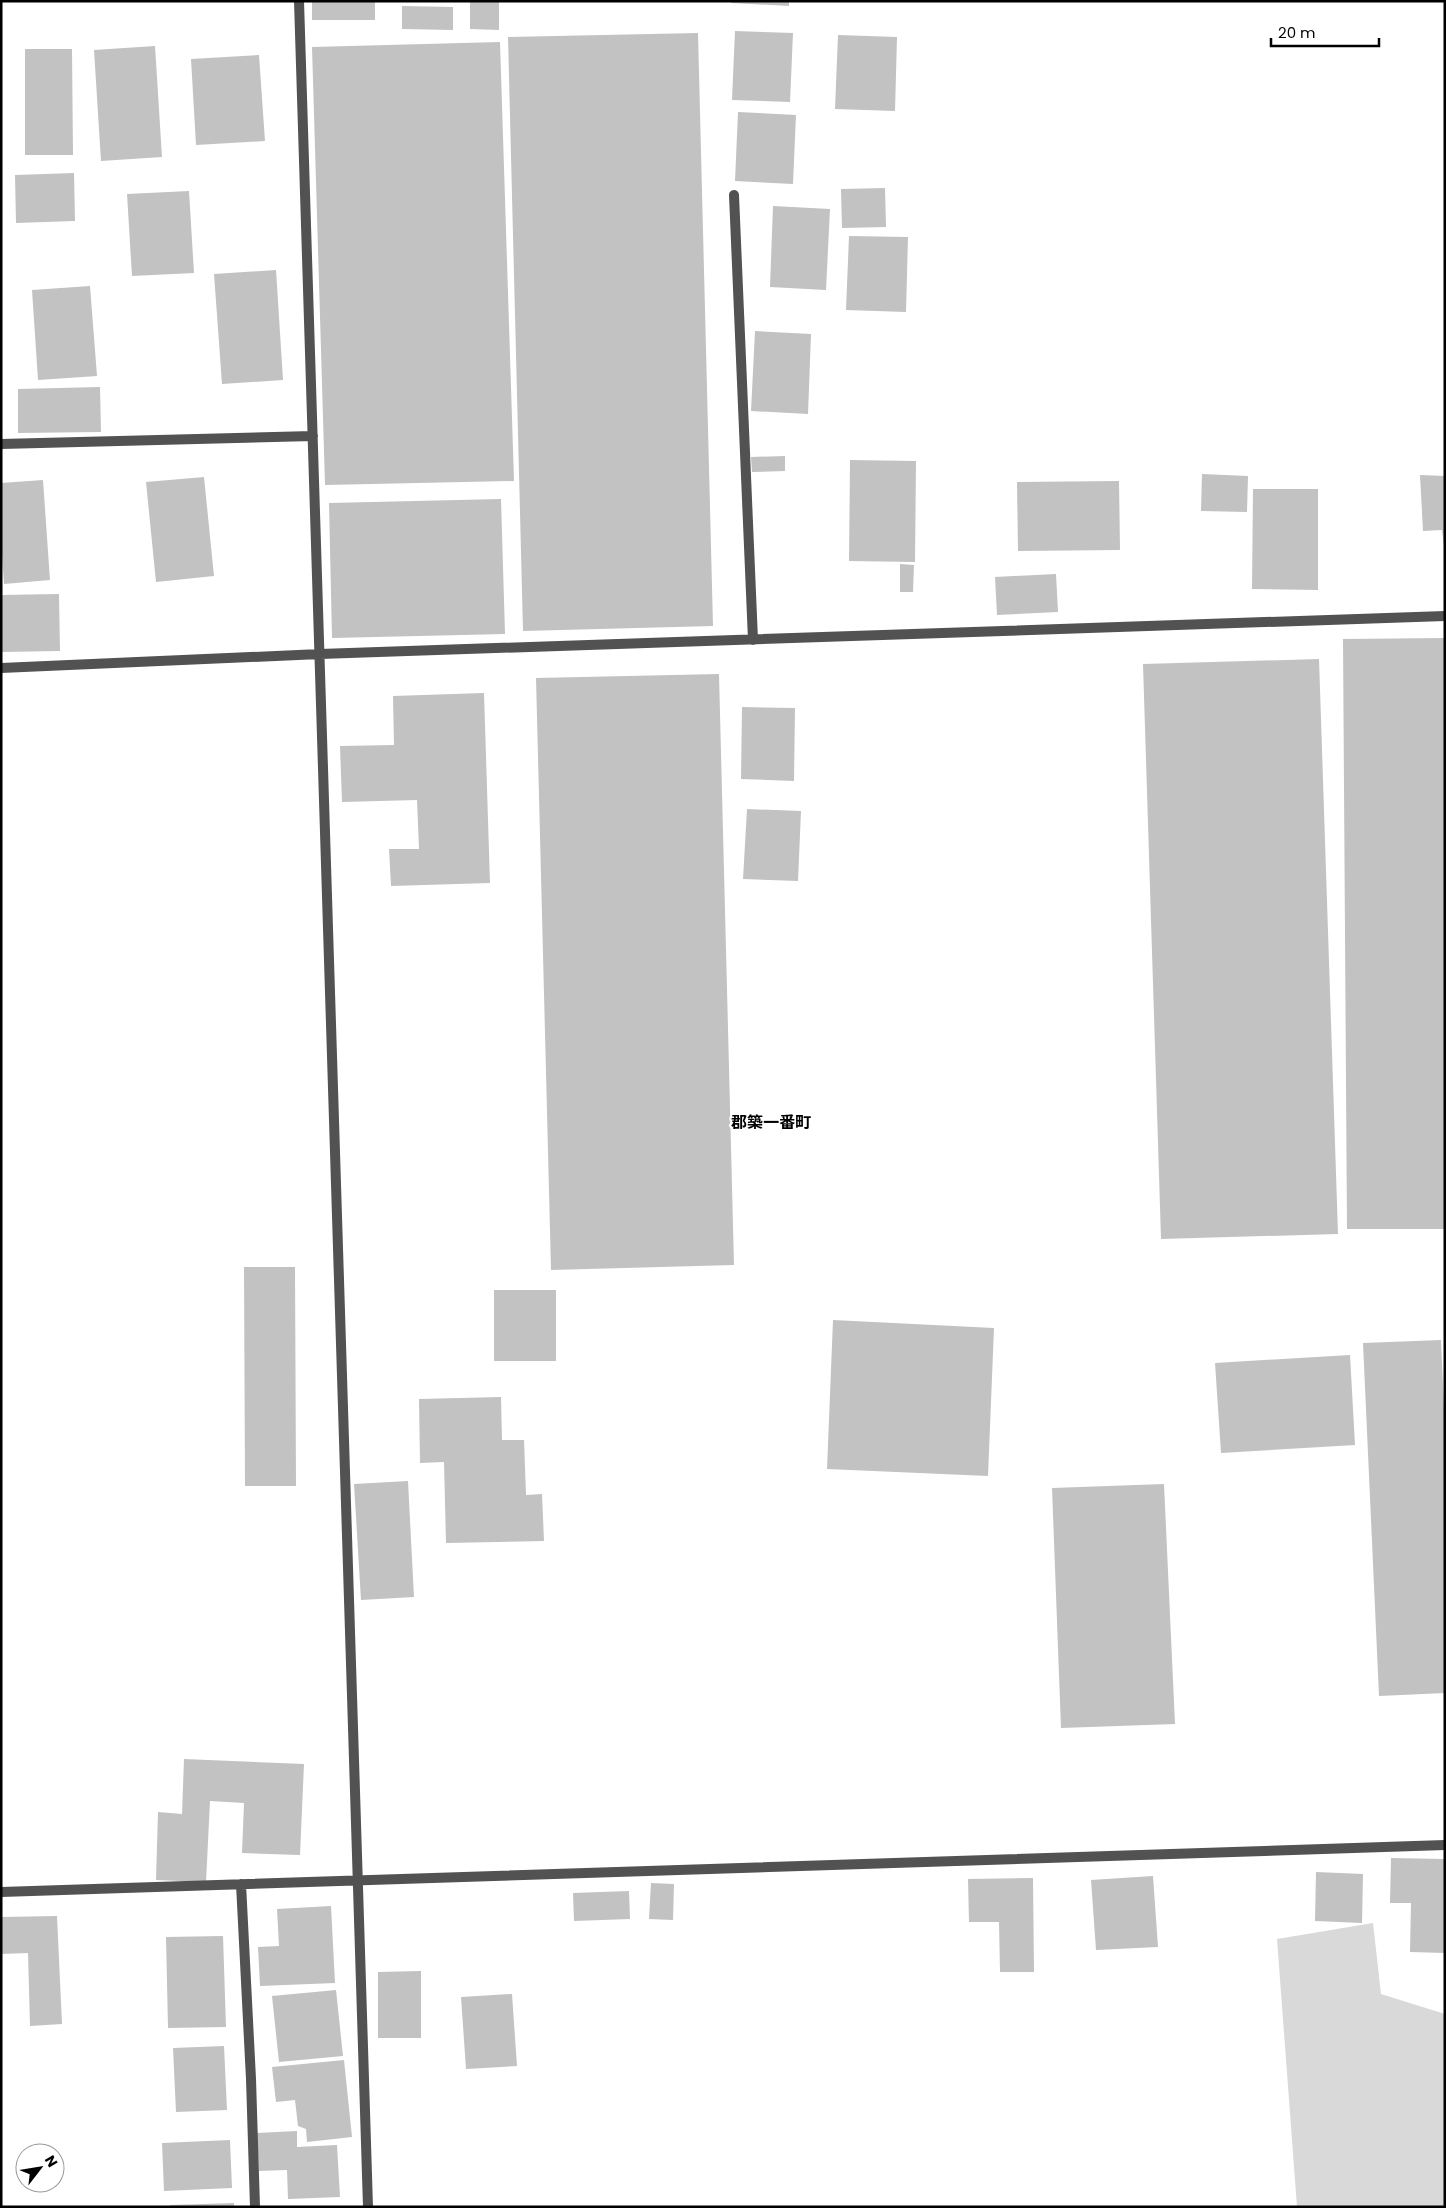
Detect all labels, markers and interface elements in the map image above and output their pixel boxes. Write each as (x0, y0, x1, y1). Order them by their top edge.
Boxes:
scale bar (1271, 15, 1378, 47)
text: 20 m (1278, 22, 1316, 43)
district label: 郡築一番町 (731, 1111, 811, 1134)
north arrow (15, 2143, 65, 2193)
text: N (40, 2152, 62, 2171)

